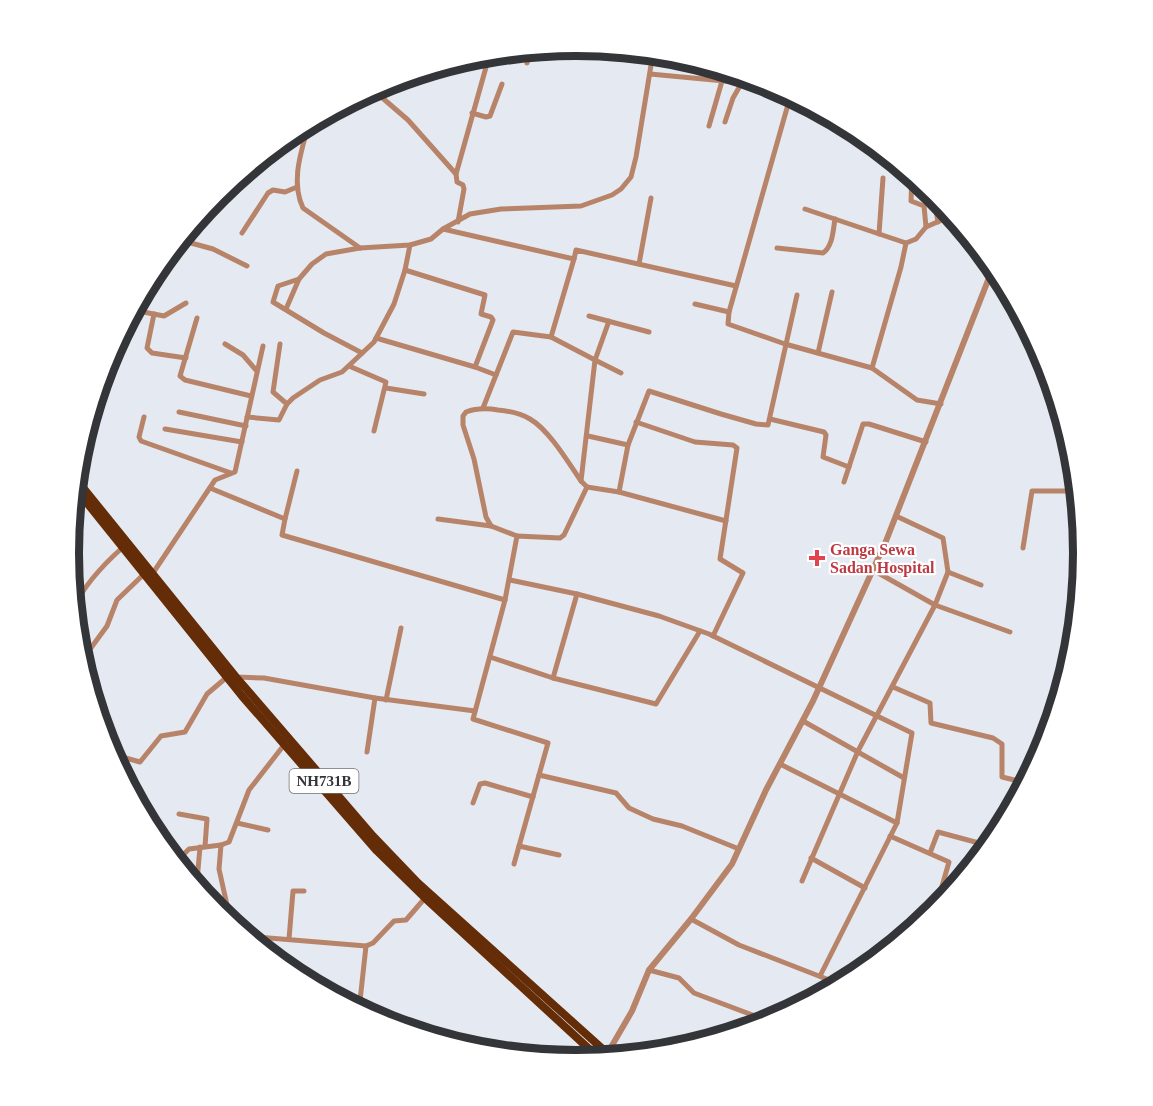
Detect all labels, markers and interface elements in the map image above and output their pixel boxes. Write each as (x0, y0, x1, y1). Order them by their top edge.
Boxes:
place label: Ganga Sewa Sadan Hospital (830, 541, 935, 577)
marker: Ganga Sewa Sadan Hospital (808, 549, 826, 567)
road number: NH731B (290, 769, 358, 793)

